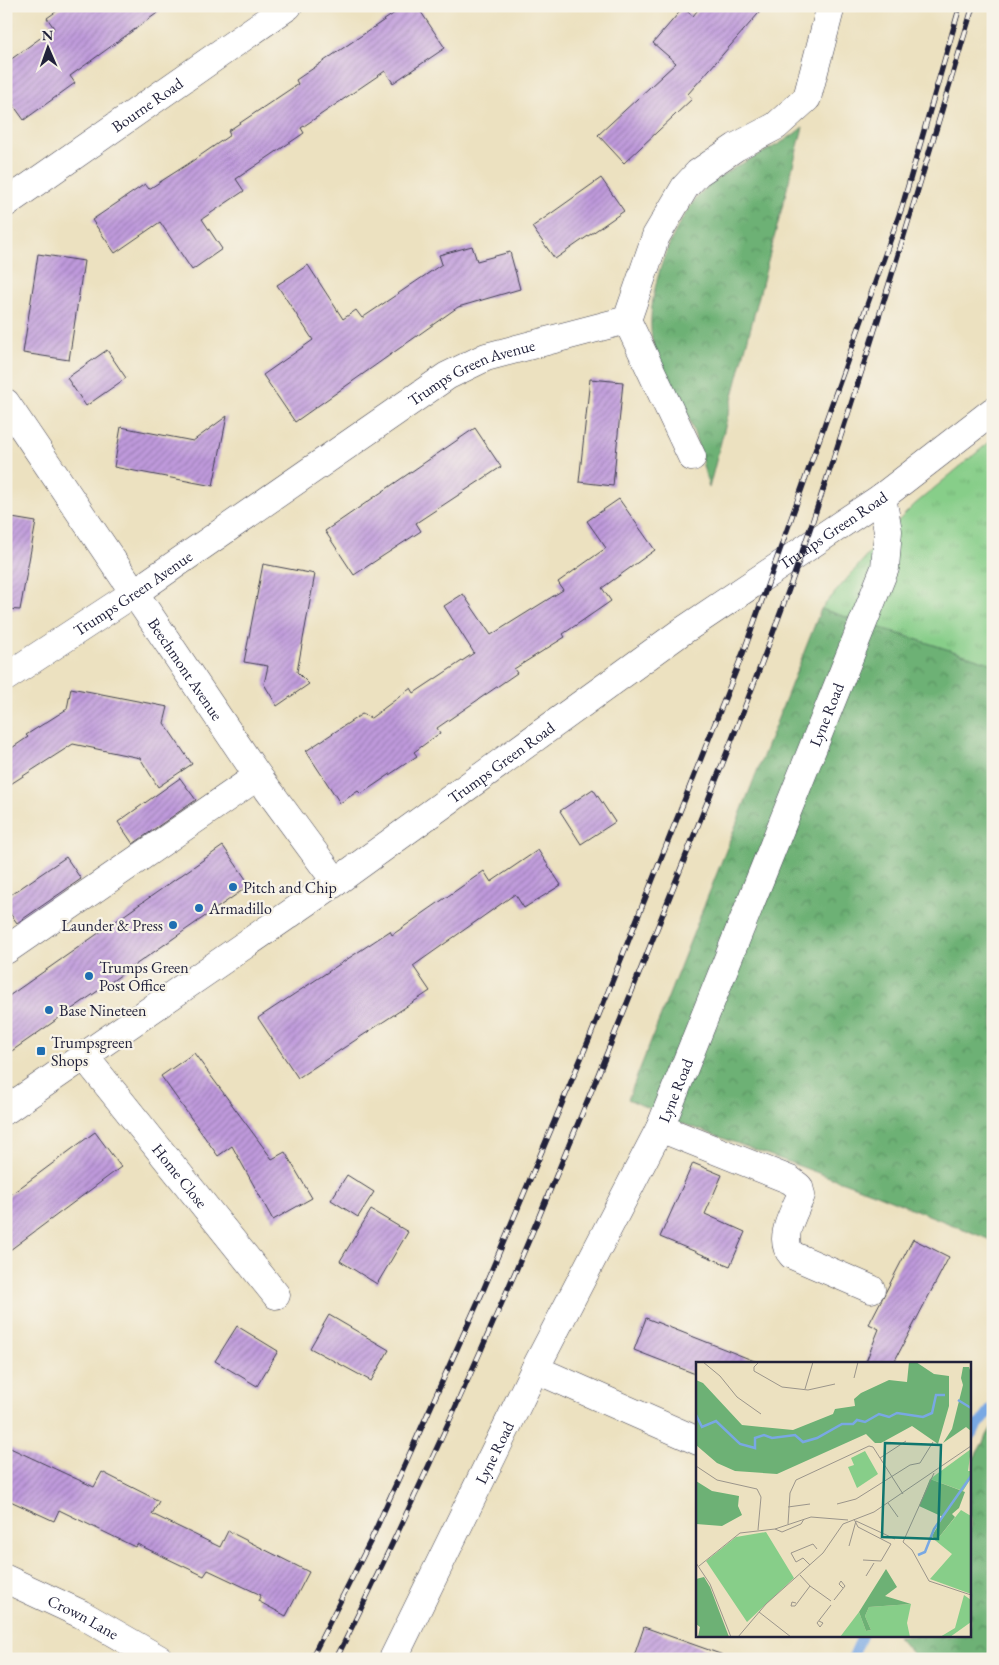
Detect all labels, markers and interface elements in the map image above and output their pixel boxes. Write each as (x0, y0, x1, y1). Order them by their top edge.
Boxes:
north arrow (22, 22, 72, 72)
text: N (42, 26, 54, 44)
street label: Bourne Road (107, 72, 188, 137)
street label: Trumps Green Avenue (404, 334, 537, 411)
street label: Trumps Green Road (774, 486, 892, 574)
street label: Trumps Green Avenue (69, 545, 196, 641)
street label: Beechmont Avenue (144, 614, 228, 724)
street label: Lyne Road (804, 679, 849, 750)
street label: Trumps Green Road (444, 716, 559, 808)
place label: Pitch and Chip (243, 877, 337, 898)
marker: Pitch and Chip (227, 881, 239, 893)
place label: Armadillo (208, 898, 272, 919)
marker: Armadillo (193, 902, 205, 914)
place label: Launder & Press (61, 915, 163, 936)
marker: Launder & Press (167, 919, 179, 931)
place label: Trumps Green Post Office (99, 957, 189, 996)
marker: Trumps Green Post Office (83, 970, 95, 982)
place label: Base Nineteen (59, 1000, 147, 1021)
marker: Base Nineteen (43, 1004, 55, 1016)
place label: Trumpsgreen Shops (51, 1032, 133, 1071)
marker: Trumpsgreen Shops (35, 1045, 47, 1057)
street label: Lyne Road (653, 1054, 698, 1125)
street label: Home Close (148, 1139, 213, 1212)
inset map (696, 1362, 972, 1638)
street label: Lyne Road (470, 1417, 519, 1487)
street label: Crown Lane (44, 1589, 123, 1644)

